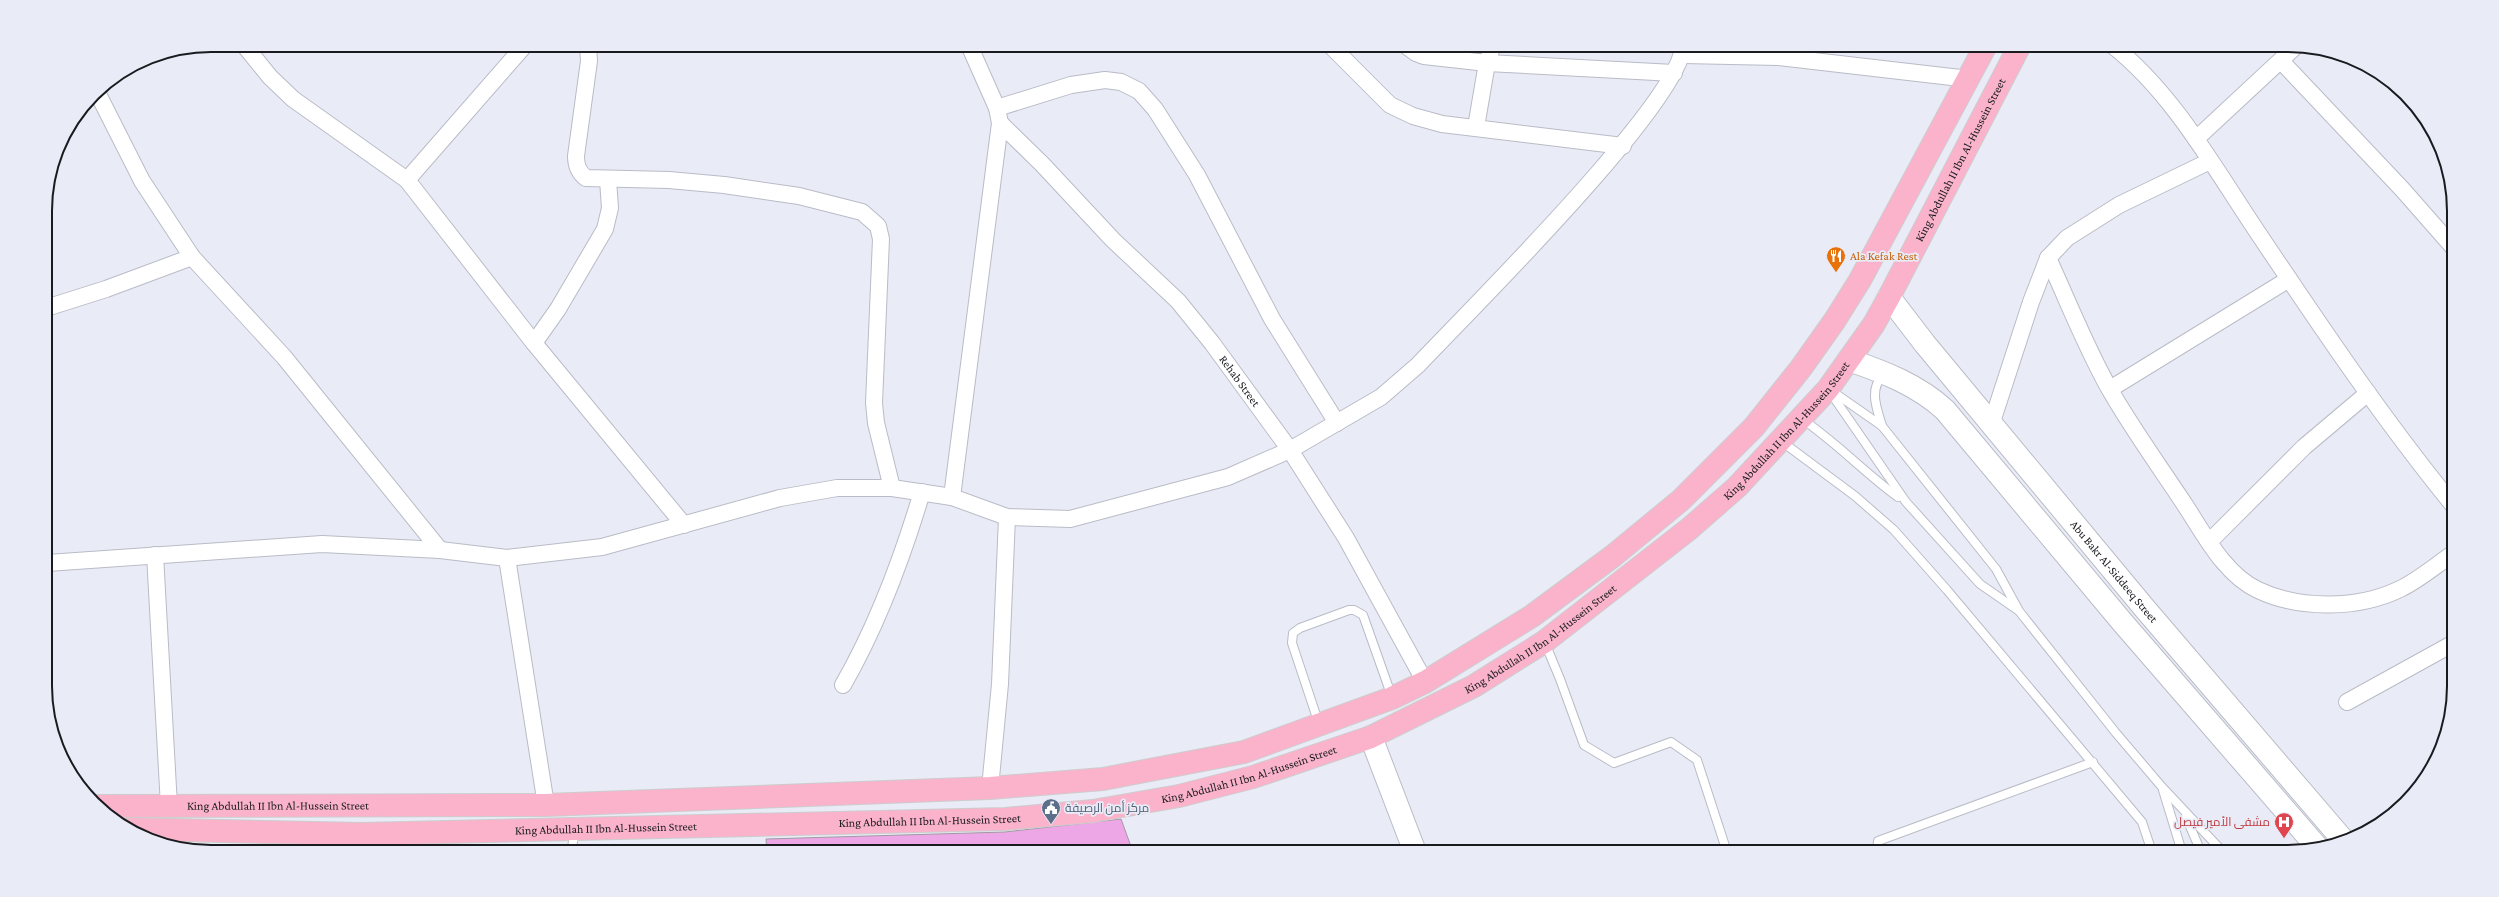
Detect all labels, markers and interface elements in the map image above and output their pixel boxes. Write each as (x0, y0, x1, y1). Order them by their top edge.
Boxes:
street label: King Abdullah II Ibn Al-Hussein Street (1912, 75, 2009, 244)
restaurant icon: Ala Kefak Rest (1825, 245, 1847, 273)
place label: Ala Kefak Rest (1850, 249, 1918, 263)
street label: Rehab Street (1216, 353, 1264, 410)
street label: King Abdullah II Ibn Al-Hussein Street (1720, 358, 1853, 503)
street label: Abu Bakr Al-Siddeeq Street (2067, 517, 2161, 626)
street label: King Abdullah II Ibn Al-Hussein Street (1462, 581, 1620, 697)
street label: King Abdullah II Ibn Al-Hussein Street (1160, 742, 1339, 806)
public building icon: مركز أمن الرصيفة (1040, 797, 1062, 825)
street label: King Abdullah II Ibn Al-Hussein Street (187, 798, 370, 813)
place label: مركز أمن الرصيفة (1065, 800, 1149, 815)
street label: King Abdullah II Ibn Al-Hussein Street (839, 811, 1022, 830)
hospital icon: مشفى الأمير فيصل (2273, 811, 2295, 839)
place label: مشفى الأمير فيصل (2174, 815, 2270, 829)
street label: King Abdullah II Ibn Al-Hussein Street (515, 819, 698, 837)

